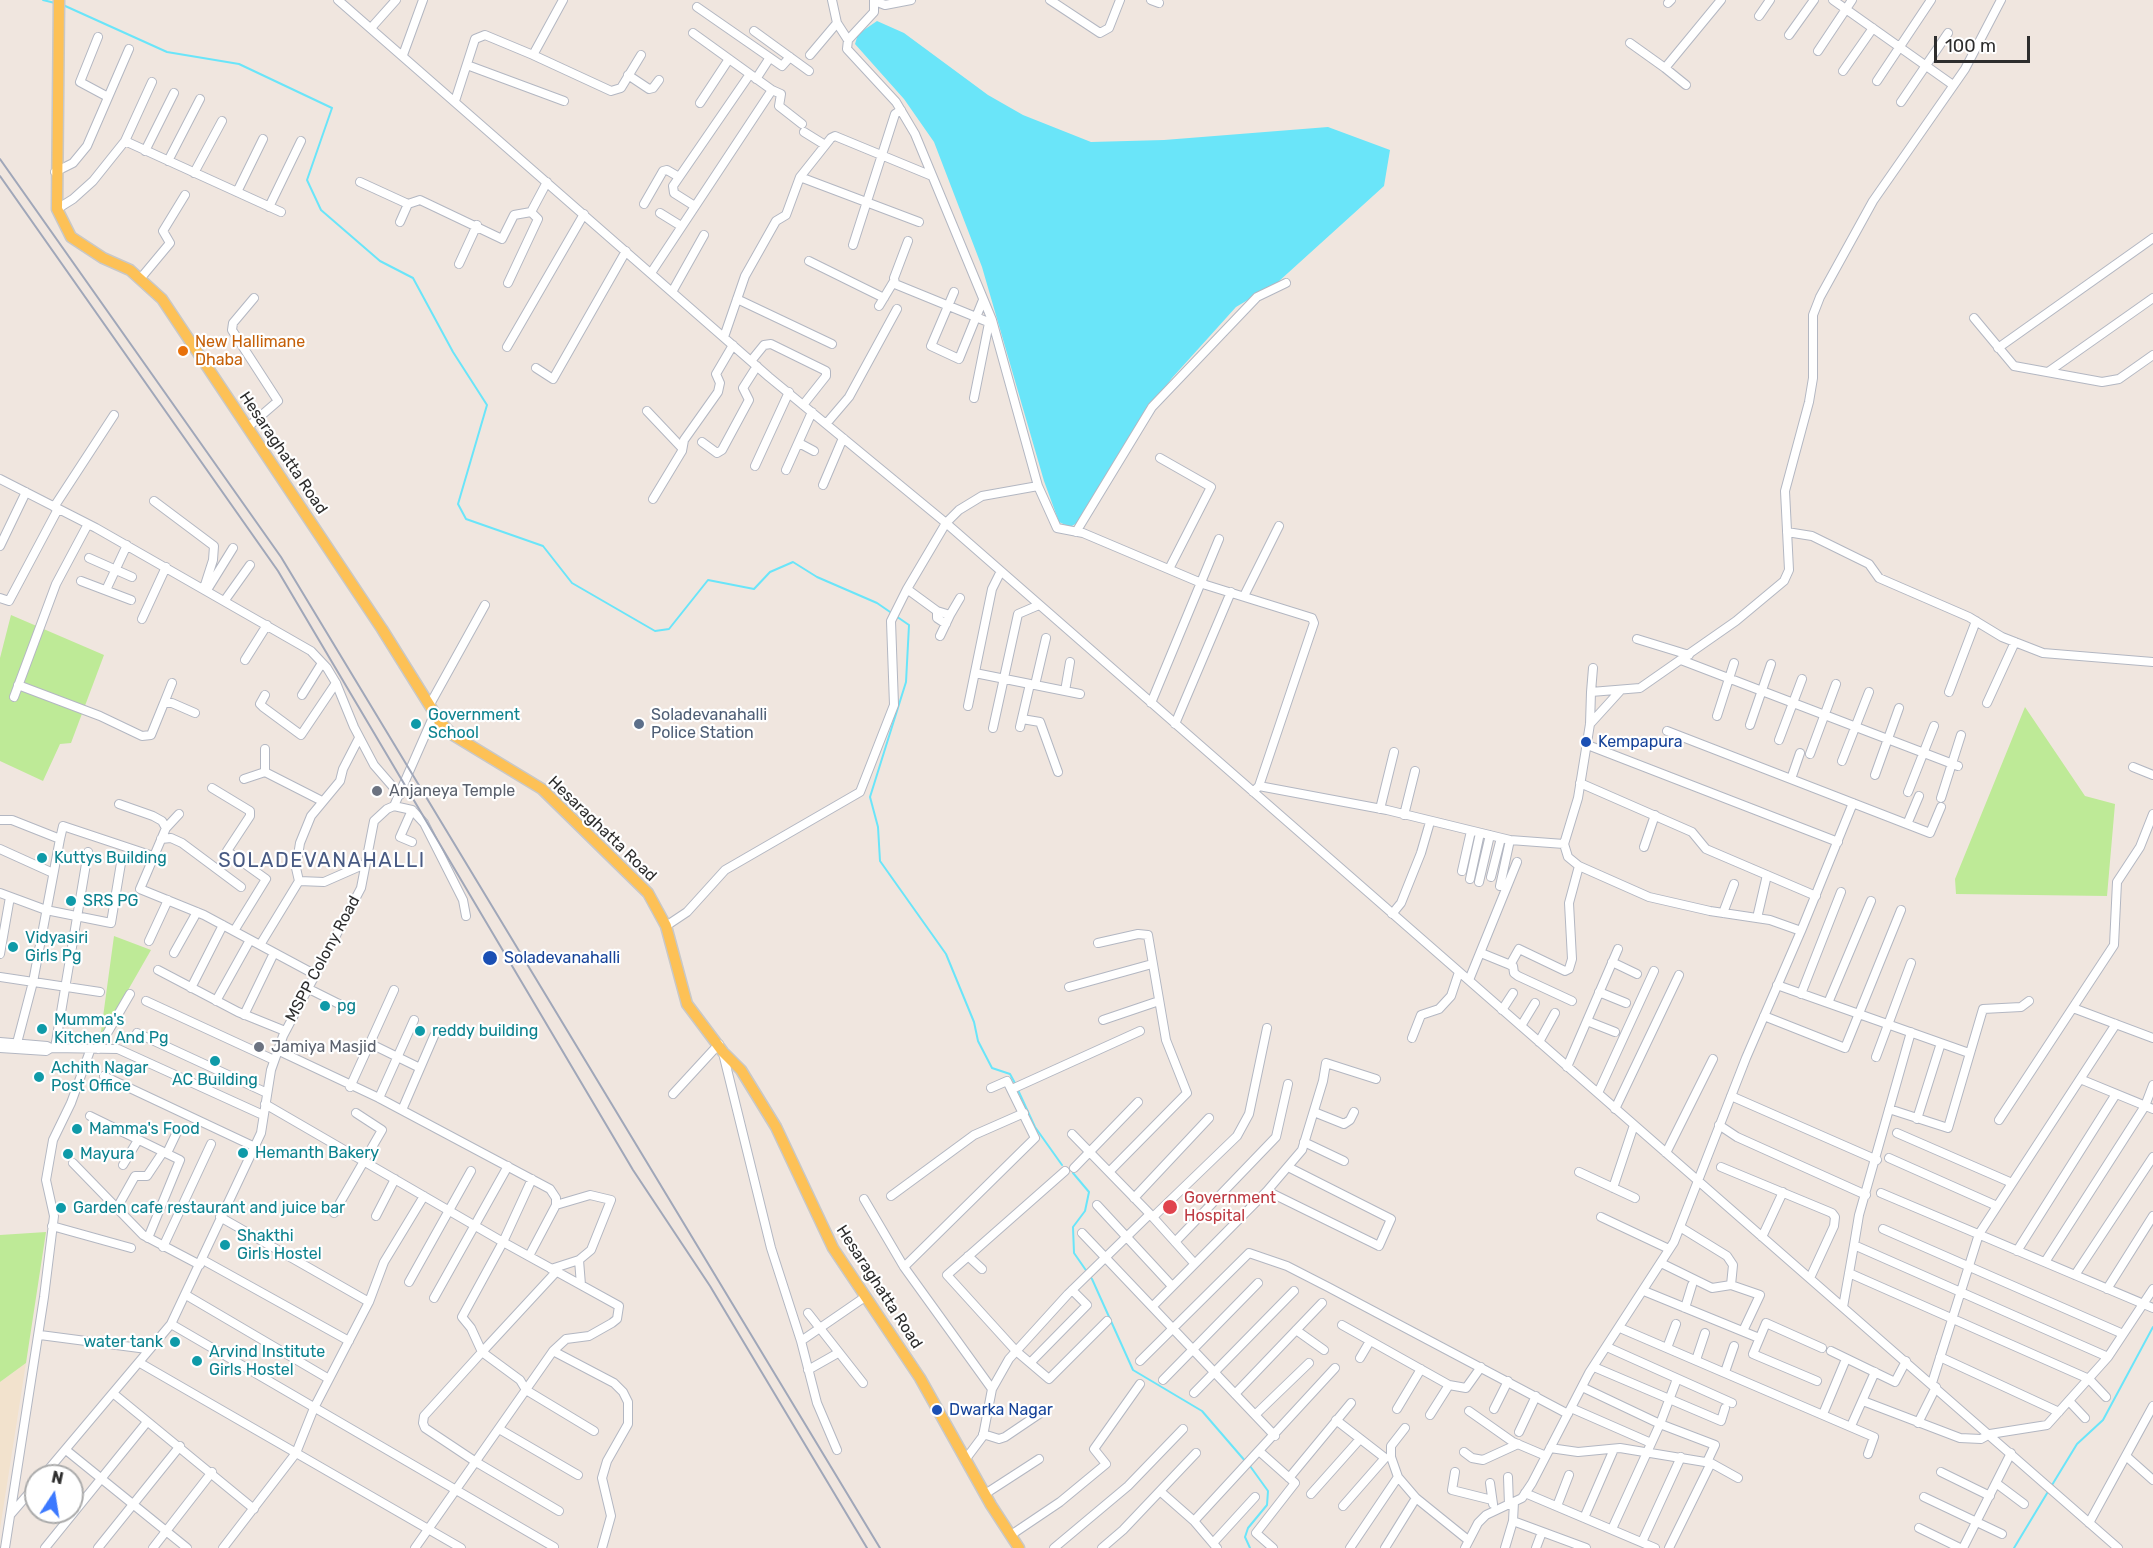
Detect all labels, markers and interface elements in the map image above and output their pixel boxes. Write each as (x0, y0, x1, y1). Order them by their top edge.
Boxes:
scale bar (1937, 24, 2033, 62)
text: 100 m (1945, 35, 1996, 57)
place label: New Hallimane Dhaba (195, 332, 305, 370)
marker: New Hallimane Dhaba (176, 344, 190, 358)
street label: Hesaraghatta Road (235, 388, 331, 518)
place label: Government School (428, 705, 520, 743)
place label: Soladevanahalli Police Station (651, 705, 767, 743)
marker: Government School (409, 717, 423, 731)
marker: Soladevanahalli Police Station (632, 717, 646, 731)
place label: Kempapura (1598, 732, 1683, 752)
marker: Kempapura (1579, 735, 1593, 749)
street label: Hesaraghatta Road (544, 772, 660, 886)
place label: Anjaneya Temple (389, 781, 515, 801)
marker: Anjaneya Temple (370, 784, 384, 798)
place label: Kuttys Building (54, 848, 167, 868)
district label: SOLADEVANAHALLI (218, 849, 426, 873)
marker: Kuttys Building (35, 851, 49, 865)
place label: SRS PG (83, 891, 138, 911)
street label: MSPP Colony Road (282, 893, 364, 1025)
marker: SRS PG (64, 894, 78, 908)
place label: Vidyasiri Girls Pg (25, 928, 88, 966)
marker: Vidyasiri Girls Pg (6, 940, 20, 954)
place label: Soladevanahalli (504, 948, 620, 968)
marker: Soladevanahalli (481, 949, 499, 967)
place label: pg (337, 996, 356, 1016)
marker: pg (318, 999, 332, 1013)
place label: Mumma's Kitchen And Pg (54, 1010, 168, 1048)
place label: reddy building (432, 1021, 538, 1041)
marker: Mumma's Kitchen And Pg (35, 1022, 49, 1036)
marker: reddy building (413, 1024, 427, 1038)
place label: Jamiya Masjid (271, 1037, 376, 1057)
marker: Jamiya Masjid (252, 1040, 266, 1054)
marker: AC Building (208, 1054, 222, 1068)
place label: Achith Nagar Post Office (51, 1058, 148, 1096)
marker: Achith Nagar Post Office (32, 1070, 46, 1084)
place label: AC Building (172, 1070, 258, 1090)
place label: Mamma's Food (89, 1119, 200, 1139)
marker: Mamma's Food (70, 1122, 84, 1136)
place label: Hemanth Bakery (255, 1143, 379, 1163)
place label: Mayura (80, 1144, 135, 1164)
marker: Hemanth Bakery (236, 1146, 250, 1160)
marker: Mayura (61, 1147, 75, 1161)
place label: Government Hospital (1184, 1188, 1276, 1226)
place label: Garden cafe restaurant and juice bar (73, 1198, 345, 1218)
marker: Government Hospital (1161, 1198, 1179, 1216)
marker: Garden cafe restaurant and juice bar (54, 1201, 68, 1215)
street label: Hesaraghatta Road (832, 1222, 926, 1352)
place label: Shakthi Girls Hostel (237, 1226, 322, 1264)
marker: Shakthi Girls Hostel (218, 1238, 232, 1252)
place label: water tank (83, 1332, 163, 1352)
marker: water tank (168, 1335, 182, 1349)
place label: Arvind Institute Girls Hostel (209, 1342, 325, 1380)
marker: Arvind Institute Girls Hostel (190, 1354, 204, 1368)
place label: Dwarka Nagar (949, 1400, 1053, 1420)
marker: Dwarka Nagar (930, 1403, 944, 1417)
north arrow (24, 1464, 84, 1524)
text: N (50, 1467, 65, 1488)

